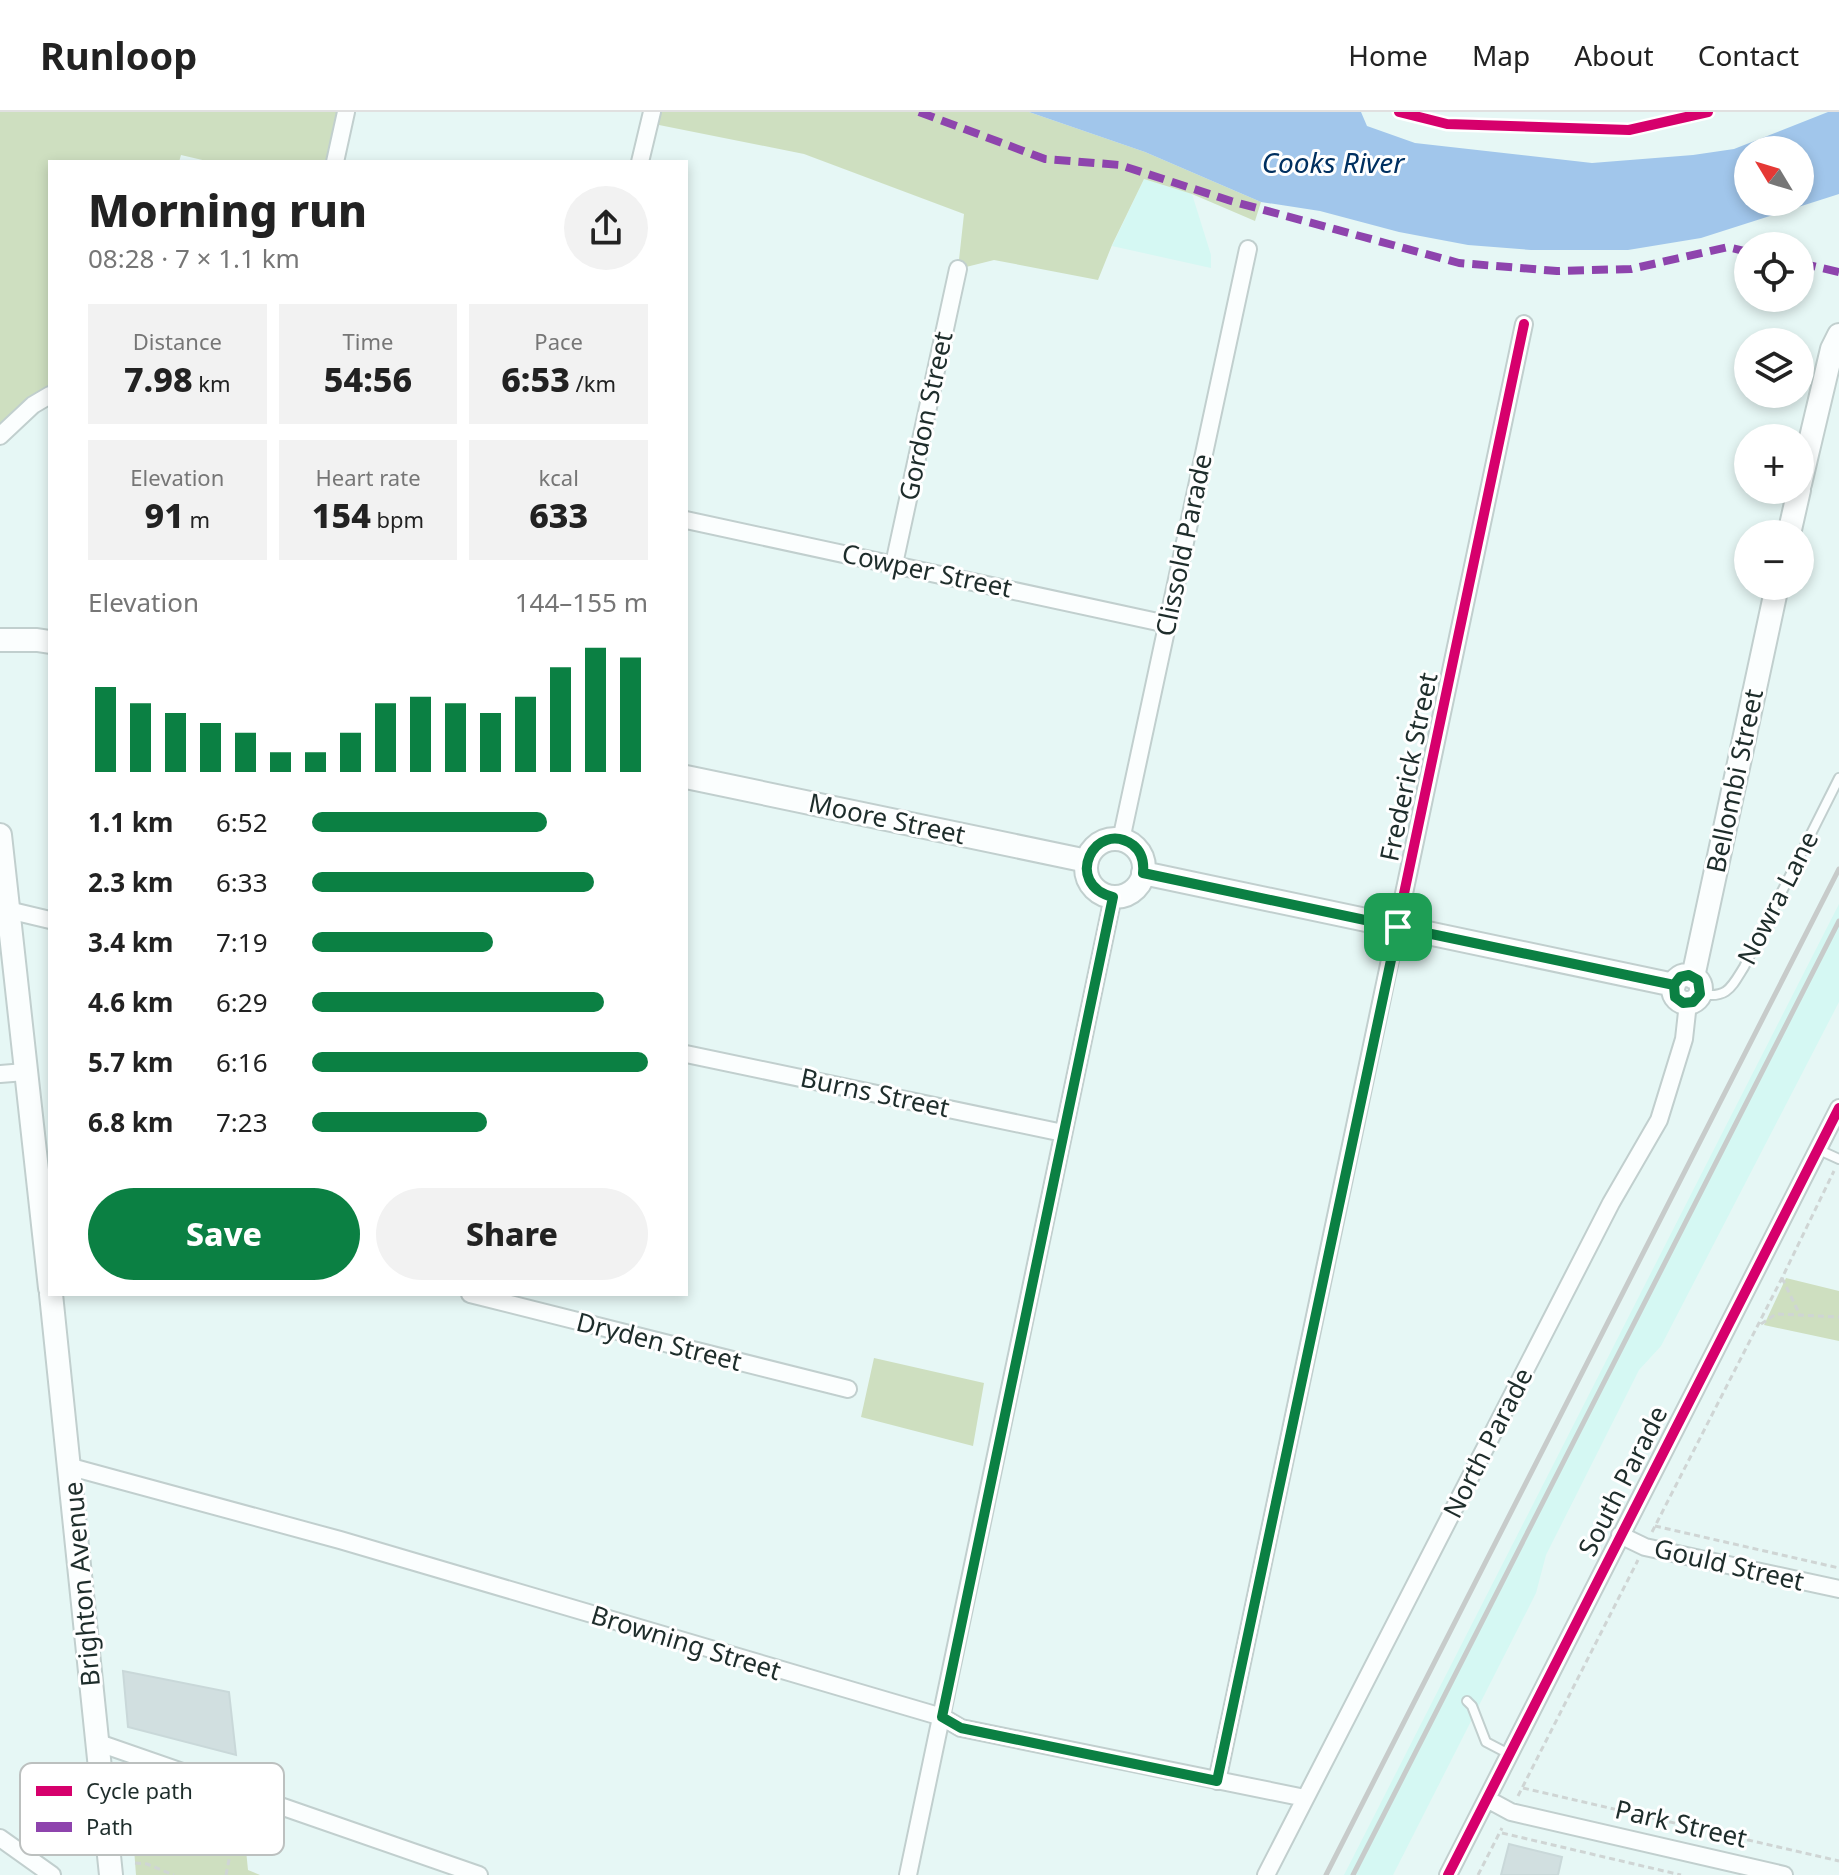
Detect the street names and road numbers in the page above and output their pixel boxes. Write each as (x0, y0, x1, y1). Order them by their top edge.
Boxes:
street label: Gordon Street (890, 328, 961, 504)
street label: Clissold Parade (1146, 450, 1220, 639)
street label: Cowper Street (839, 534, 1015, 606)
street label: Frederick Street (1370, 669, 1446, 865)
street label: Bellombi Street (1697, 686, 1771, 876)
street label: Moore Street (806, 784, 969, 852)
street label: Nowra Lane (1728, 824, 1826, 971)
street label: Burns Street (797, 1059, 953, 1125)
street label: Dryden Street (573, 1303, 746, 1379)
street label: North Parade (1434, 1361, 1540, 1524)
street label: South Parade (1569, 1399, 1675, 1562)
street label: Brighton Avenue (54, 1480, 108, 1688)
street label: Gould Street (1651, 1529, 1808, 1599)
street label: Browning Street (587, 1596, 786, 1688)
street label: Park Street (1612, 1790, 1751, 1856)

